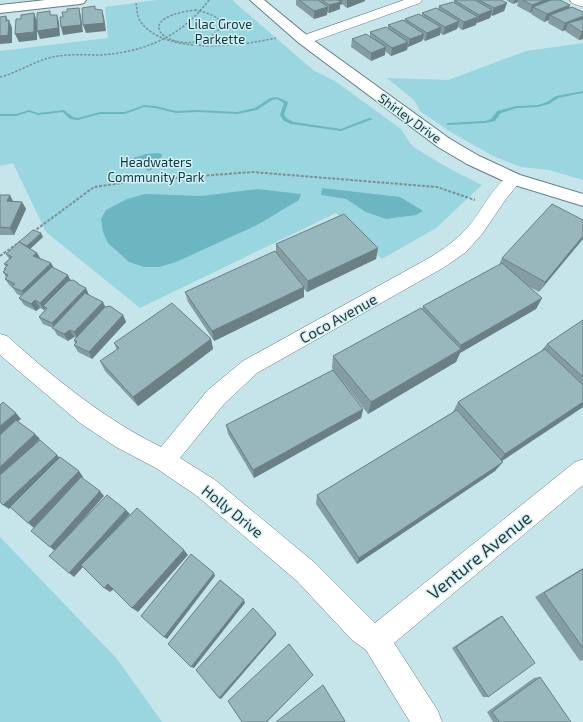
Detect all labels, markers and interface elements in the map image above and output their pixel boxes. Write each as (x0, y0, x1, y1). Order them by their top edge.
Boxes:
park label: Lilac Grove Parkette (188, 16, 252, 47)
street label: Shirley Drive (375, 90, 445, 146)
park label: Headwaters Community Park (108, 154, 205, 185)
street label: Coco Avenue (296, 289, 380, 347)
street label: Holly Drive (199, 481, 267, 541)
street label: Venture Avenue (422, 506, 536, 604)

